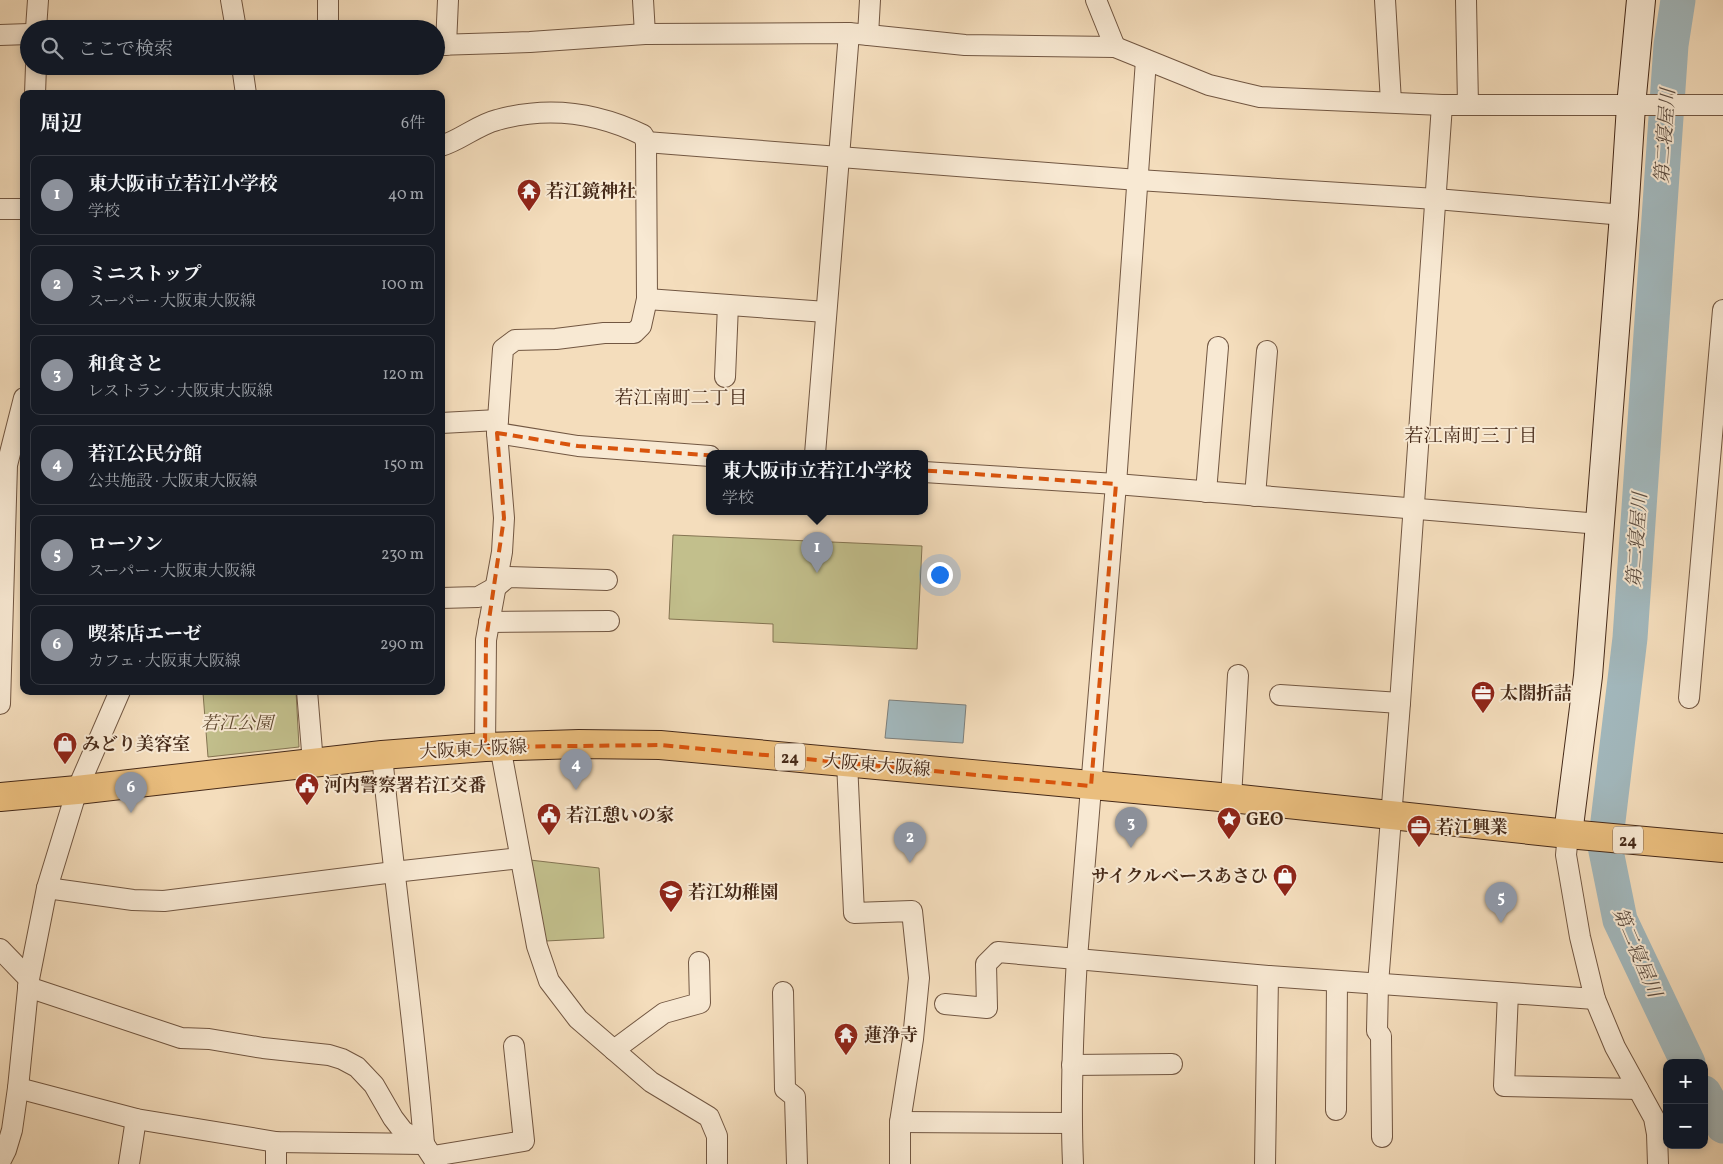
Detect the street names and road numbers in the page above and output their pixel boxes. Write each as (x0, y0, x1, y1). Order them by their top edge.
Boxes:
street label: 大阪東大阪線 (418, 735, 528, 766)
road number: 24 (775, 744, 805, 770)
street label: 大阪東大阪線 (822, 749, 932, 784)
road number: 24 (1613, 826, 1643, 854)

